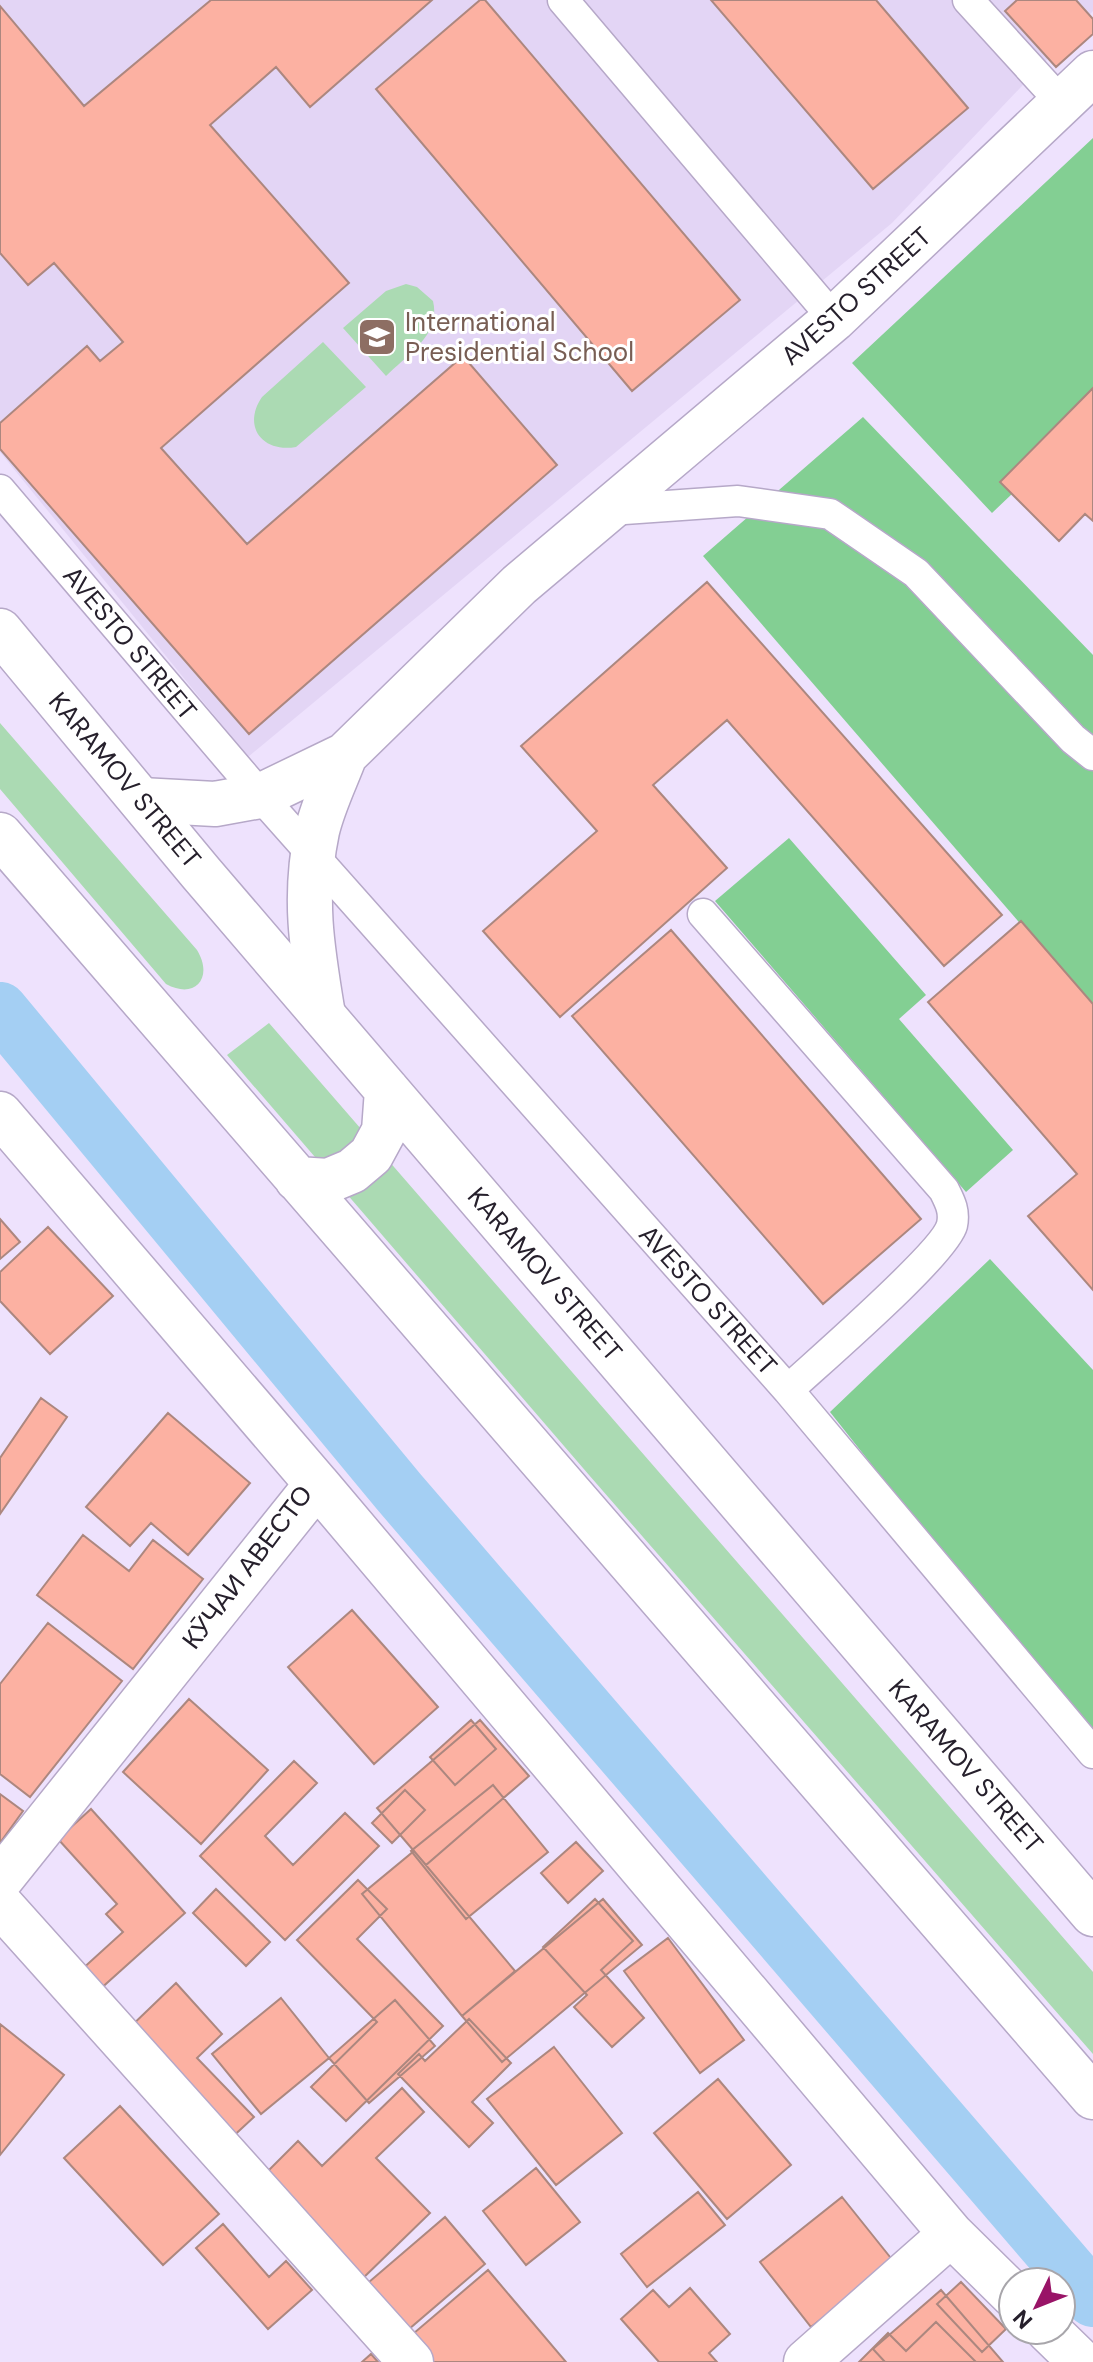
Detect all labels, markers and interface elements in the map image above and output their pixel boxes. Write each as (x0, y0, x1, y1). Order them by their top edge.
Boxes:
street label: AVESTO STREET (774, 220, 938, 372)
place label: International Presidential School (405, 305, 634, 369)
school or university icon: International Presidential School (356, 316, 398, 358)
street label: AVESTO STREET (56, 559, 204, 727)
street label: KARAMOV STREET (41, 685, 209, 875)
street label: KARAMOV STREET (460, 1180, 630, 1368)
street label: AVESTO STREET (632, 1218, 784, 1382)
street label: КӮЧАИ АВЕСТО (174, 1478, 320, 1656)
street label: KARAMOV STREET (881, 1672, 1051, 1860)
north arrow (997, 2266, 1077, 2346)
text: N (1007, 2304, 1039, 2335)

